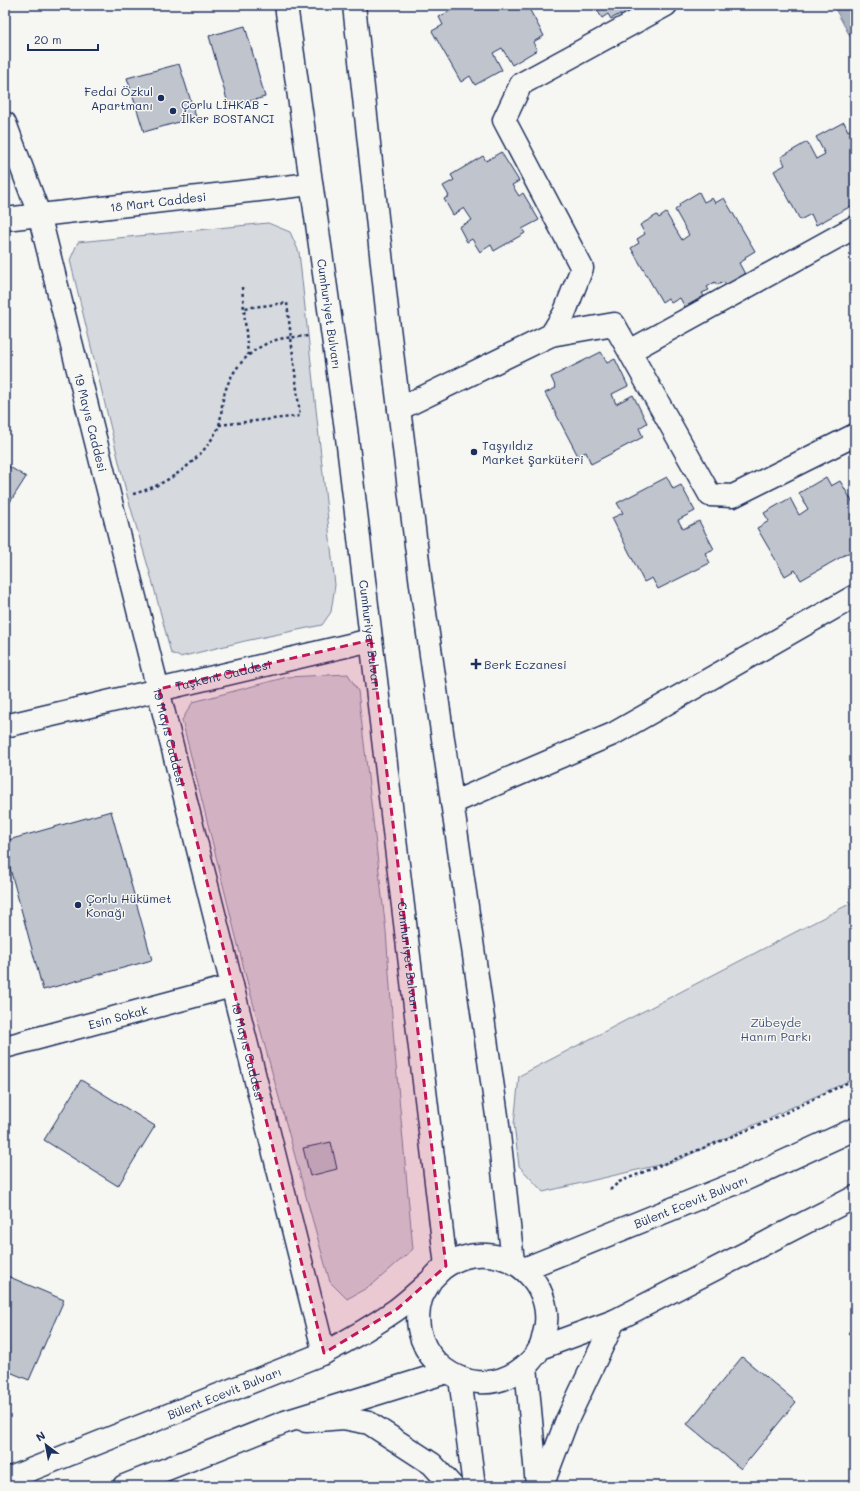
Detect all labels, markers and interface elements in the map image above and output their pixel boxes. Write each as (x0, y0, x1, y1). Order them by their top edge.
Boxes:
scale bar (28, 26, 98, 52)
text: 20 m (34, 31, 62, 47)
place label: Fedai Özkul Apartmanı (84, 83, 153, 113)
marker: Fedai Özkul Apartmanı (156, 93, 166, 103)
place label: Çorlu LİHKAB - İlker BOSTANCI (181, 96, 274, 126)
marker: Çorlu LİHKAB - İlker BOSTANCI (168, 106, 178, 116)
street label: 18 Mart Caddesi (109, 188, 207, 215)
street label: Cumhuriyet Bulvarı (314, 258, 345, 370)
street label: 19 Mayıs Caddesi (71, 371, 111, 474)
place label: Taşyıldız Market Şarküteri (482, 437, 584, 467)
marker: Taşyıldız Market Şarküteri (469, 447, 479, 457)
street label: Cumhuriyet Bulvarı (356, 579, 385, 692)
street label: Taşkent Caddesi (174, 656, 273, 694)
place label: Berk Eczanesi (484, 656, 567, 672)
marker: Berk Eczanesi (471, 659, 481, 669)
street label: 19 Mayıs Caddesi (150, 686, 190, 788)
place label: Çorlu Hükümet Konağı (86, 890, 171, 920)
marker: Çorlu Hükümet Konağı (73, 900, 83, 910)
street label: Cumhuriyet Bulvarı (395, 901, 424, 1013)
street label: 19 Mayıs Caddesi (228, 1000, 269, 1102)
street label: Esin Sokak (86, 1001, 150, 1032)
park label: Zübeyde Hanım Parkı (741, 1014, 811, 1044)
street label: Bülent Ecevit Bulvarı (631, 1171, 750, 1232)
street label: Bülent Ecevit Bulvarı (165, 1363, 284, 1423)
north arrow (26, 1425, 66, 1465)
text: N (33, 1428, 48, 1445)

